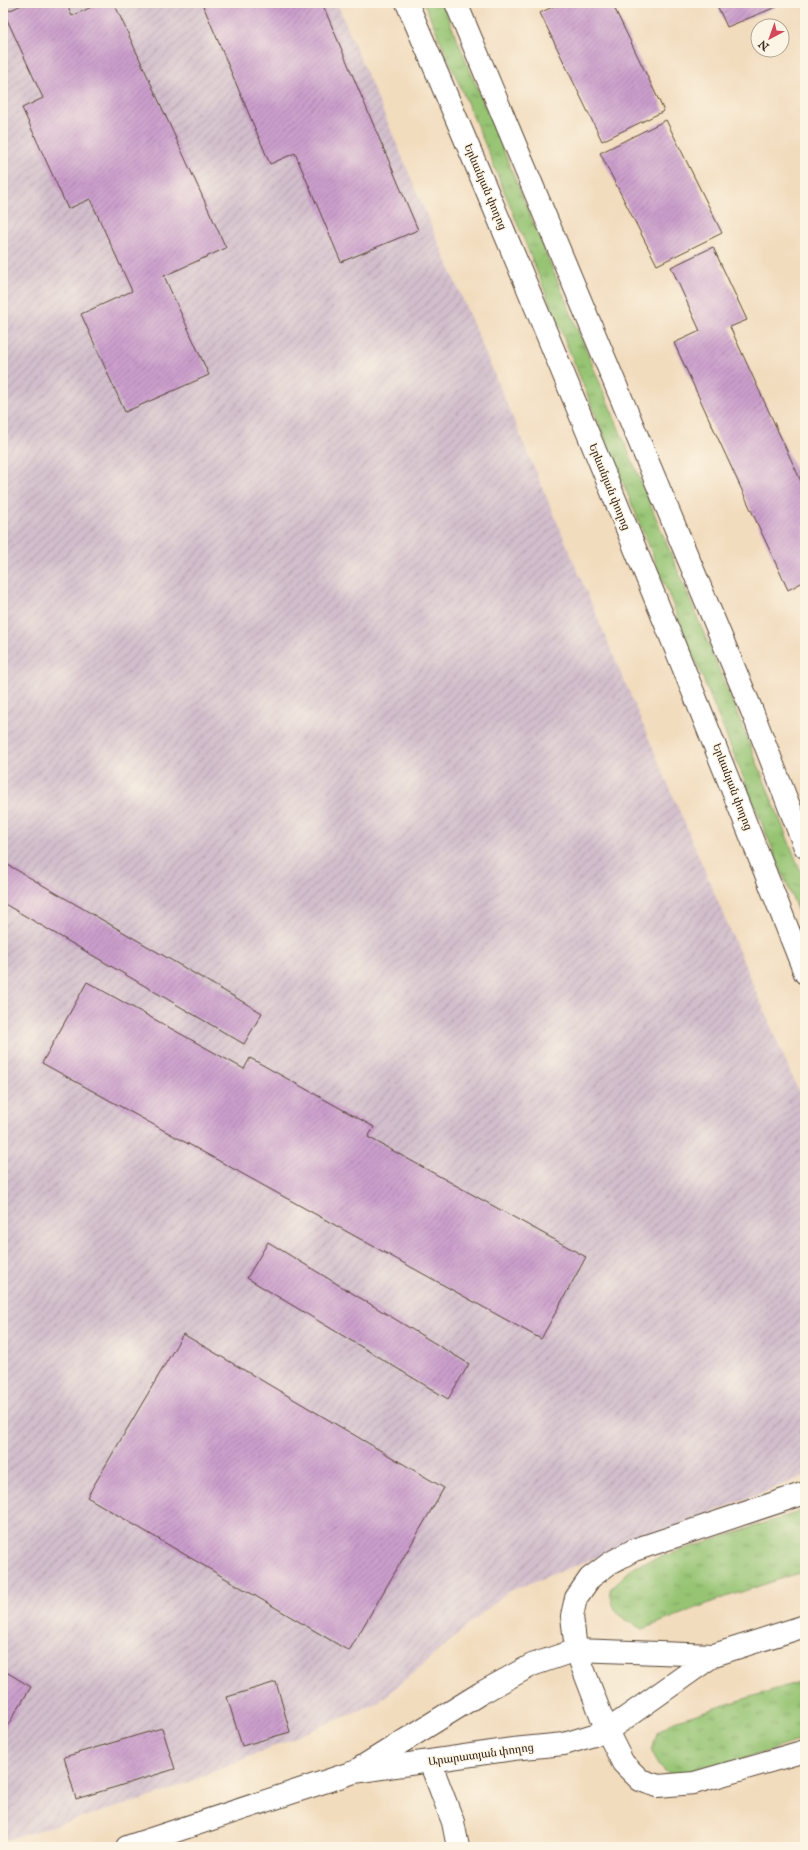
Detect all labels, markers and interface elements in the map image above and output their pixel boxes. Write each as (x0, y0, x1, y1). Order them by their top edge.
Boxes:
north arrow (750, 18, 790, 58)
text: N (756, 36, 773, 54)
street label: Երևանյան փողոց (461, 142, 509, 232)
street label: Երևանյան փողոց (585, 442, 633, 532)
street label: Երևանյան փողոց (709, 741, 755, 833)
street label: Արարատյան փողոց (427, 1741, 535, 1769)

